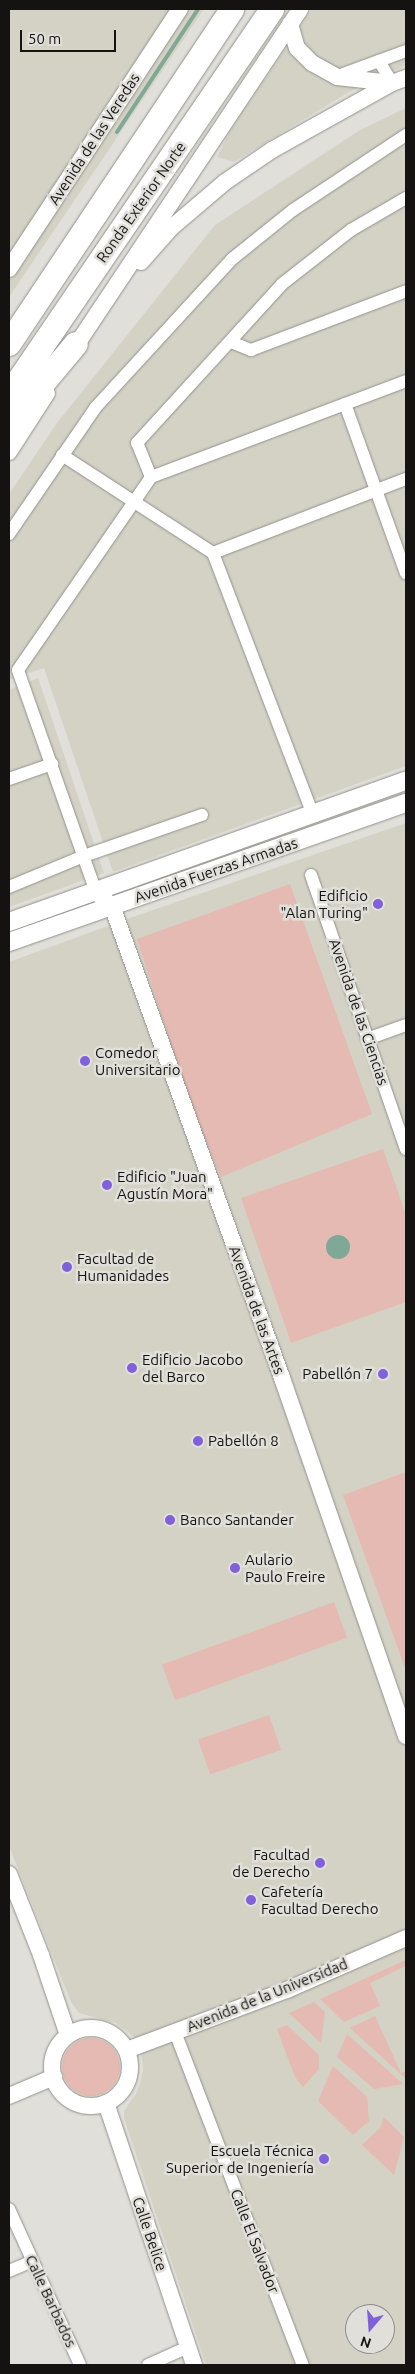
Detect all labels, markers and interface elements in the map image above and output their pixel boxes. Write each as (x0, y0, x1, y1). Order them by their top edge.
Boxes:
scale bar (22, 20, 119, 52)
text: 50 m (28, 30, 61, 47)
street label: Avenida de las Veredas (45, 70, 143, 208)
street label: Ronda Exterior Norte (93, 138, 189, 266)
street label: Avenida Fuerzas Armadas (132, 834, 300, 906)
place label: Edificio "Alan Turing" (281, 886, 368, 921)
marker: Edificio "Alan Turing" (372, 898, 384, 910)
street label: Avenida de las Ciencias (325, 936, 393, 1088)
place label: Comedor Universitario (95, 1043, 181, 1078)
marker: Comedor Universitario (79, 1055, 91, 1067)
place label: Edificio "Juan Agustín Mora" (117, 1167, 213, 1202)
marker: Edificio "Juan Agustín Mora" (101, 1179, 113, 1191)
street label: Avenida de las Artes (225, 1243, 289, 1377)
place label: Facultad de Humanidades (77, 1249, 169, 1284)
marker: Facultad de Humanidades (61, 1261, 73, 1273)
place label: Edificio Jacobo del Barco (142, 1350, 243, 1385)
marker: Edificio Jacobo del Barco (126, 1362, 138, 1374)
place label: Pabellón 7 (302, 1365, 373, 1383)
marker: Pabellón 7 (377, 1368, 389, 1380)
place label: Pabellón 8 (208, 1432, 279, 1450)
marker: Pabellón 8 (192, 1435, 204, 1447)
place label: Banco Santander (180, 1511, 294, 1529)
marker: Banco Santander (164, 1514, 176, 1526)
place label: Aulario Paulo Freire (245, 1550, 325, 1585)
marker: Aulario Paulo Freire (229, 1562, 241, 1574)
place label: Facultad de Derecho (232, 1845, 310, 1880)
marker: Facultad de Derecho (314, 1857, 326, 1869)
place label: Cafetería Facultad Derecho (261, 1882, 378, 1917)
marker: Cafetería Facultad Derecho (245, 1894, 257, 1906)
street label: Avenida de la Universidad (184, 1954, 350, 2036)
place label: Escuela Técnica Superior de Ingeniería (166, 2141, 314, 2176)
marker: Escuela Técnica Superior de Ingeniería (318, 2153, 330, 2165)
street label: Calle El Salvador (227, 2186, 283, 2296)
street label: Calle Belice (129, 2195, 171, 2273)
street label: Calle Barbados (22, 2252, 80, 2350)
north arrow (345, 2304, 395, 2354)
text: N (358, 2333, 373, 2352)

